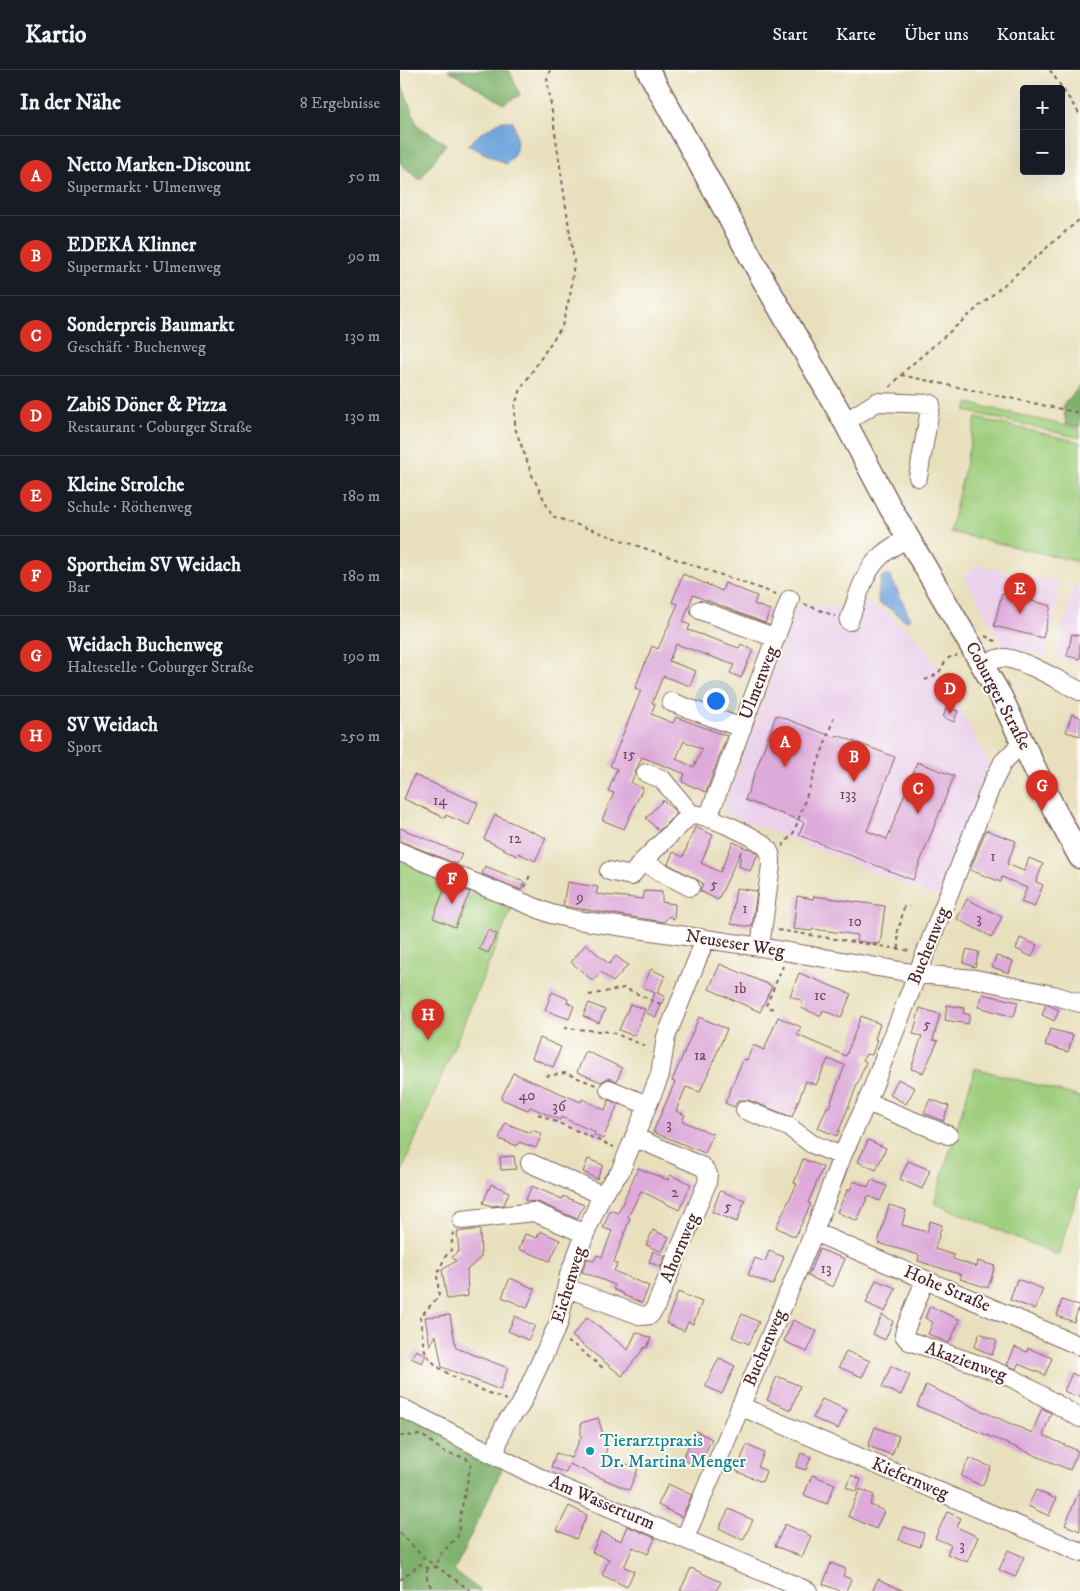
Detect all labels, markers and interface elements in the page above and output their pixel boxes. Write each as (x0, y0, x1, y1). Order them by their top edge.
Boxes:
text: Kartio (25, 20, 87, 50)
text: Start (772, 24, 808, 46)
text: Karte (836, 24, 876, 46)
text: Über uns (904, 24, 968, 46)
text: Kontakt (996, 24, 1055, 46)
map controls (1020, 85, 1065, 175)
button: + (1020, 85, 1065, 130)
text: In der Nähe (20, 90, 121, 116)
text: 8 Ergebnisse (300, 93, 380, 113)
button: − (1020, 130, 1065, 175)
text: Netto Marken-Discount (67, 154, 251, 177)
text: A (31, 166, 41, 186)
text: 50 m (348, 166, 380, 186)
text: Supermarkt · Ulmenweg (67, 177, 221, 197)
text: EDEKA Klinner (67, 234, 196, 257)
text: B (31, 246, 41, 266)
text: 90 m (348, 246, 380, 266)
text: Supermarkt · Ulmenweg (67, 257, 221, 277)
text: Sonderpreis Baumarkt (67, 314, 234, 337)
text: C (31, 326, 41, 346)
text: 130 m (344, 326, 380, 346)
text: Geschäft · Buchenweg (67, 337, 206, 357)
text: ZabiS Döner & Pizza (67, 394, 227, 417)
text: D (30, 406, 42, 426)
text: 130 m (344, 406, 380, 426)
text: Restaurant · Coburger Straße (67, 417, 252, 437)
text: Kleine Strolche (67, 474, 184, 497)
text: E (30, 486, 42, 506)
text: 180 m (342, 486, 380, 506)
text: Schule · Röthenweg (67, 497, 192, 517)
text: Sportheim SV Weidach (67, 554, 241, 577)
text: F (31, 566, 41, 586)
text: 180 m (342, 566, 380, 586)
pin: E (1004, 573, 1036, 614)
text: Bar (67, 577, 90, 597)
text: Weidach Buchenweg (67, 634, 222, 657)
street label: Coburger Straße (960, 638, 1036, 754)
street label: Ulmenweg (735, 643, 783, 723)
text: G (30, 646, 42, 666)
text: 190 m (342, 646, 380, 666)
text: Haltestelle · Coburger Straße (67, 657, 254, 677)
pin: D (934, 673, 966, 714)
your location (703, 688, 729, 714)
text: SV Weidach (67, 714, 158, 737)
text: H (29, 726, 43, 746)
text: 250 m (340, 726, 380, 746)
pin: A (769, 726, 801, 767)
text: Sport (67, 737, 102, 757)
pin: B (838, 741, 870, 782)
house number: 15 (623, 745, 636, 764)
pin: G (1026, 770, 1058, 811)
pin: C (902, 773, 934, 814)
house number: 133 (840, 785, 856, 804)
house number: 14 (433, 791, 447, 810)
house number: 12 (509, 829, 522, 848)
house number: 1 (990, 847, 996, 866)
pin: F (436, 863, 468, 904)
house number: 5 (710, 875, 718, 894)
house number: 9 (575, 888, 584, 907)
house number: 1 (742, 899, 748, 918)
street label: Buchenweg (903, 904, 955, 988)
house number: 3 (976, 909, 982, 928)
house number: 10 (848, 912, 862, 931)
street label: Neuseser Weg (684, 925, 786, 963)
house number: 1b (734, 979, 746, 998)
house number: 1c (814, 986, 827, 1005)
pin: H (412, 999, 444, 1040)
house number: 5 (923, 1015, 931, 1034)
house number: 1a (694, 1046, 707, 1065)
house number: 40 (519, 1086, 535, 1105)
house number: 36 (552, 1097, 567, 1116)
house number: 3 (666, 1115, 672, 1134)
house number: 2 (671, 1183, 679, 1202)
house number: 5 (724, 1197, 732, 1216)
street label: Ahornweg (656, 1210, 705, 1286)
street label: Eichenweg (547, 1244, 591, 1326)
house number: 13 (820, 1259, 832, 1278)
street label: Hohe Straße (900, 1261, 994, 1317)
street label: Buchenweg (739, 1306, 791, 1390)
street label: Akazienweg (922, 1337, 1010, 1387)
place label: Tierarztpraxis Dr. Martina Menger (600, 1430, 746, 1473)
marker: Tierarztpraxis Dr. Martina Menger (584, 1445, 596, 1457)
street label: Kiefernweg (868, 1453, 952, 1505)
street label: Am Wasserturm (546, 1471, 658, 1535)
house number: 3 (959, 1536, 965, 1555)

